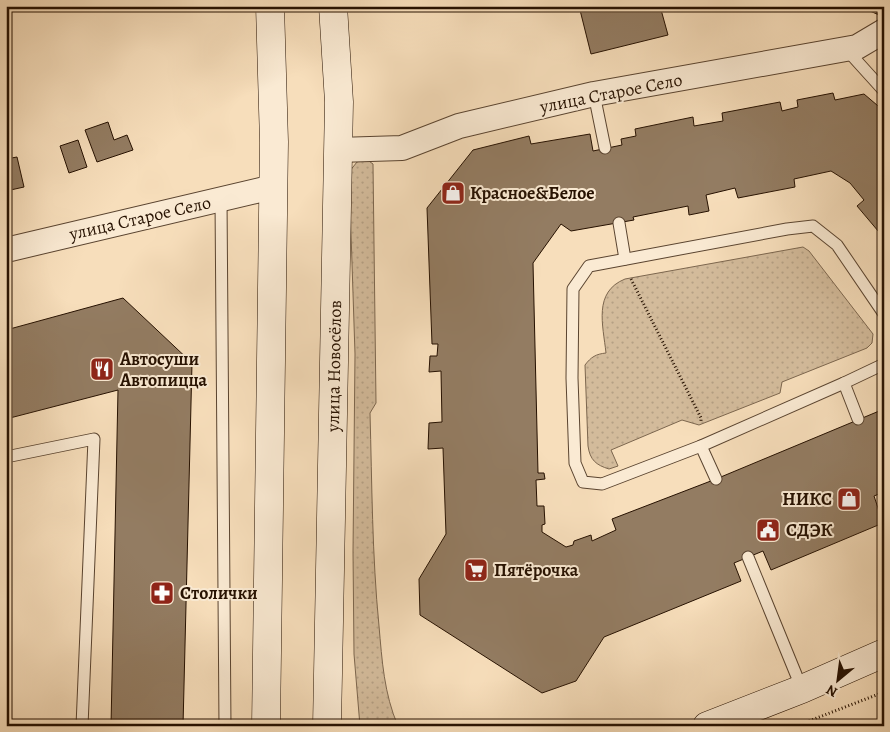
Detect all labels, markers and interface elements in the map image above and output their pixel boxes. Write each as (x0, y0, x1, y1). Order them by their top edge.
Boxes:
street label: улица Старое Село (537, 67, 684, 119)
shop icon: Красное&Белое (440, 180, 466, 206)
place label: Красное&Белое (470, 181, 595, 205)
street label: улица Старое Село (66, 190, 213, 246)
street label: улица Новосёлов (321, 300, 347, 433)
place label: Автосуши Автопицца (119, 347, 208, 392)
restaurant icon: Автосуши Автопицца (89, 356, 115, 382)
shop icon: НИКС (836, 486, 862, 512)
place label: НИКС (782, 487, 832, 511)
public building icon: СДЭК (755, 517, 781, 543)
place label: СДЭК (786, 518, 833, 542)
supermarket icon: Пятёрочка (463, 557, 489, 583)
place label: Пятёрочка (494, 558, 579, 582)
pharmacy icon: Столички (149, 580, 175, 606)
place label: Столички (180, 581, 258, 605)
north arrow (812, 654, 862, 704)
text: N (823, 680, 841, 702)

